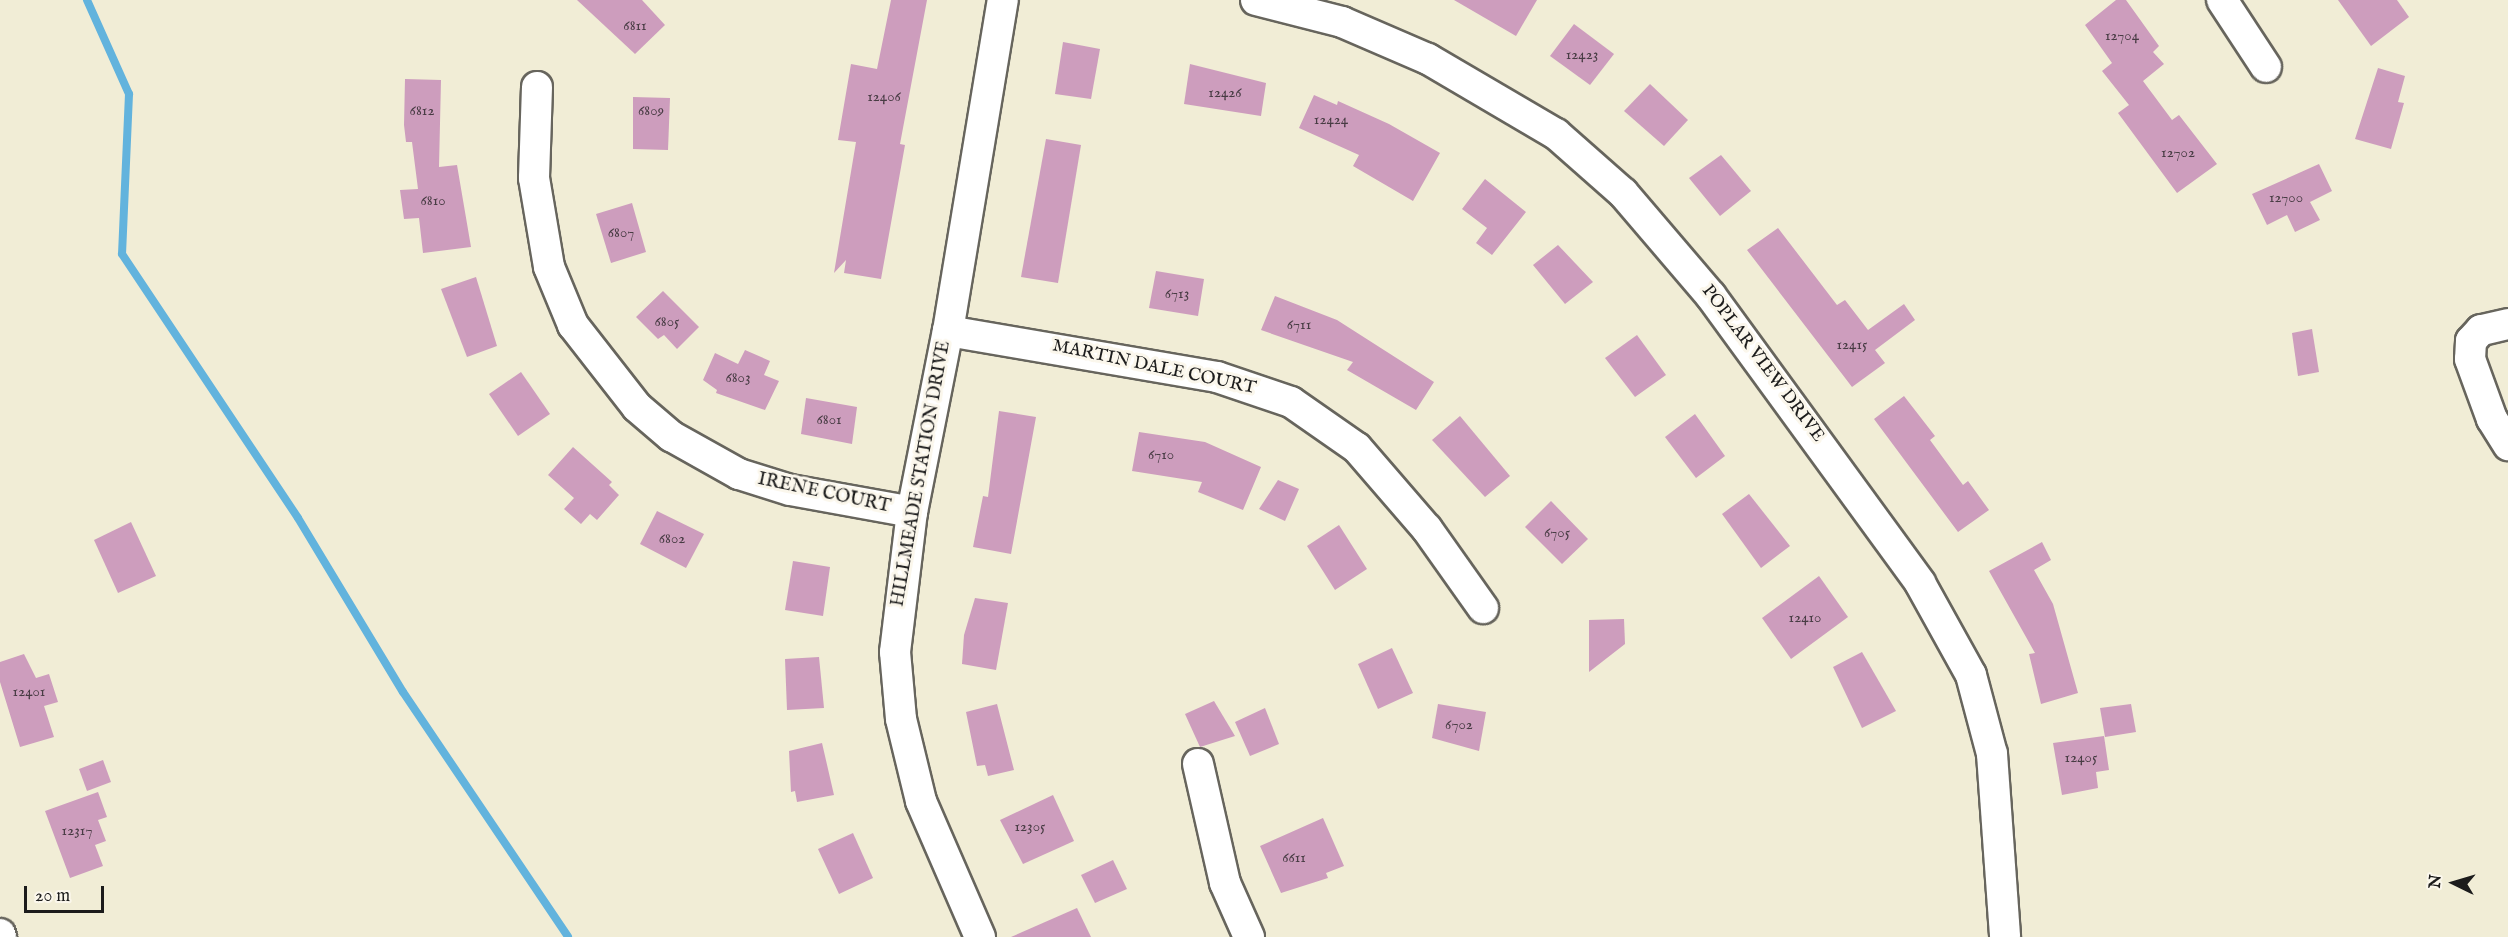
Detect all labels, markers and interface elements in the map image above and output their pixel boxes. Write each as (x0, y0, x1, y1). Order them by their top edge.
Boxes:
house number: 6811 (623, 17, 647, 35)
house number: 12704 (2105, 27, 2139, 45)
house number: 12423 (1566, 46, 1598, 64)
house number: 12426 (1208, 84, 1242, 102)
house number: 12406 (867, 88, 901, 106)
house number: 6812 (410, 102, 434, 120)
house number: 6809 (638, 102, 664, 120)
house number: 12424 (1314, 111, 1348, 129)
house number: 12702 (2161, 144, 2195, 162)
house number: 12700 (2269, 189, 2303, 207)
house number: 6810 (420, 192, 446, 210)
house number: 6807 (608, 224, 634, 242)
street label: POPLAR VIEW DRIVE (1696, 281, 1828, 447)
house number: 6713 (1165, 285, 1189, 303)
house number: 6805 (654, 313, 680, 331)
house number: 6711 (1287, 316, 1311, 334)
street label: MARTIN DALE COURT (1050, 336, 1258, 400)
house number: 12415 (1836, 336, 1868, 354)
street label: HILLMEADE STATION DRIVE (888, 340, 956, 608)
house number: 6803 (725, 369, 751, 387)
house number: 6801 (816, 411, 842, 429)
house number: 6710 (1148, 446, 1174, 464)
street label: IRENE COURT (756, 469, 892, 519)
house number: 6705 (1544, 524, 1570, 542)
house number: 6802 (659, 530, 685, 548)
house number: 12410 (1789, 609, 1821, 627)
house number: 12401 (13, 683, 45, 701)
house number: 6702 (1445, 716, 1473, 734)
house number: 12405 (2065, 749, 2097, 767)
house number: 12305 (1014, 818, 1046, 836)
house number: 12317 (62, 822, 92, 840)
house number: 6611 (1282, 849, 1306, 867)
north arrow (2424, 853, 2484, 913)
scale bar (27, 874, 106, 912)
text: N (2426, 874, 2447, 889)
text: 20 m (35, 885, 70, 908)

